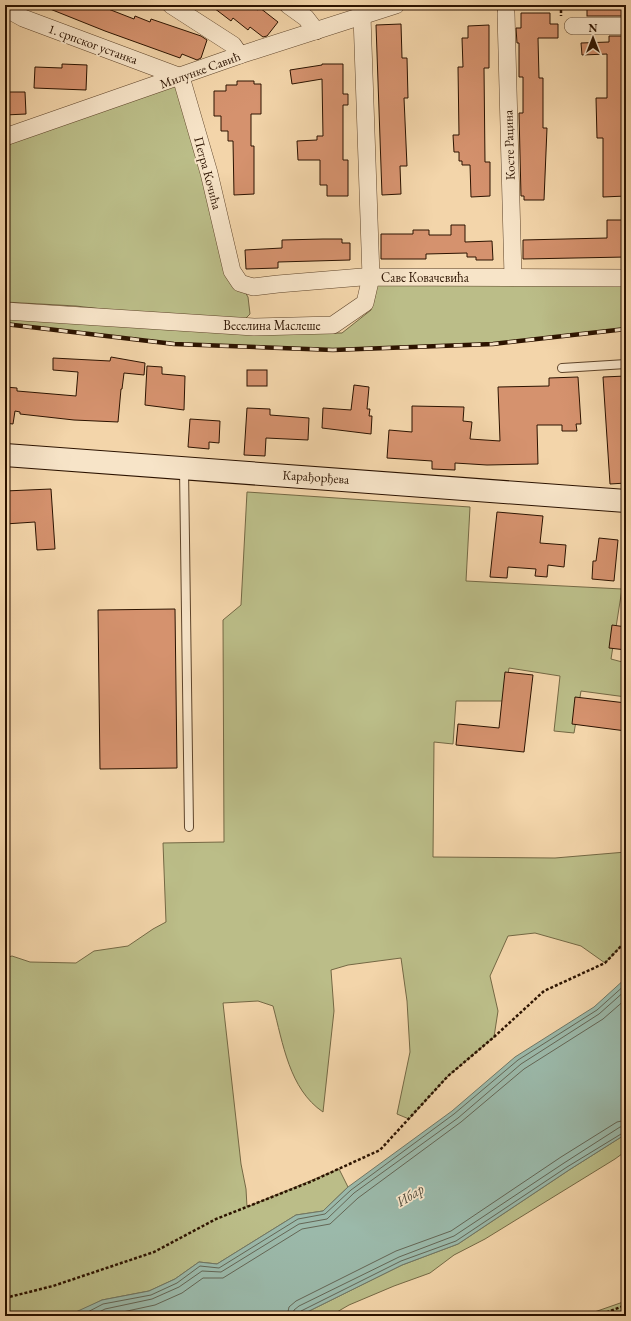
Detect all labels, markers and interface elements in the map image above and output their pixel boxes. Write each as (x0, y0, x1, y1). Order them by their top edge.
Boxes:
north arrow (573, 18, 613, 58)
street label: 1. српског устанка (46, 20, 141, 68)
text: N (589, 21, 598, 35)
street label: Милунке Савић (157, 47, 243, 92)
street label: Косте Рацина (499, 109, 519, 180)
street label: Петра Кочића (190, 135, 226, 212)
street label: Саве Ковачевића (381, 269, 470, 286)
street label: Веселина Маслеше (223, 317, 321, 334)
street label: Карађорђева (282, 466, 351, 488)
water label: Ибар (392, 1180, 427, 1211)

